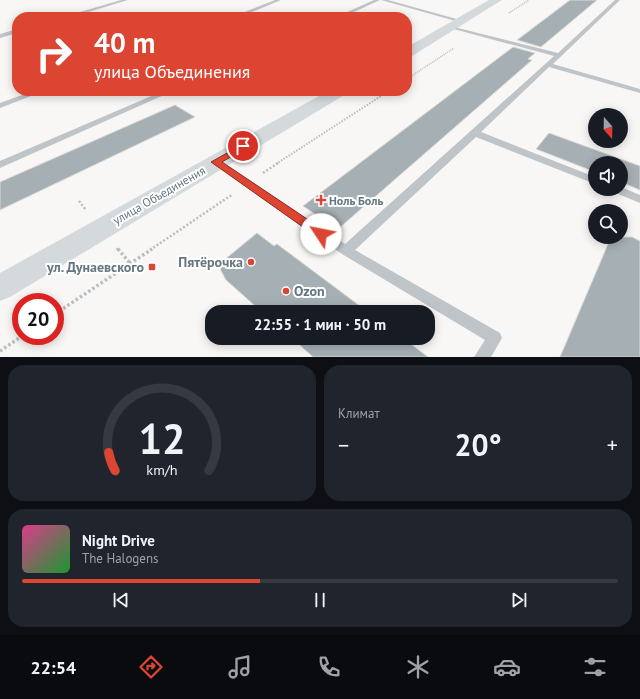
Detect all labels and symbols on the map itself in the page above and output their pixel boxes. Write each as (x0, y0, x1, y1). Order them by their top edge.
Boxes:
north arrow (588, 108, 628, 148)
pin (226, 129, 260, 163)
street label: улица Объединения (110, 162, 208, 228)
place label: Ноль Боль (329, 193, 383, 208)
marker: Ноль Боль (316, 195, 326, 205)
position arrow (300, 213, 342, 255)
place label: Пятёрочка (178, 253, 243, 271)
marker: Пятёрочка (246, 257, 256, 267)
place label: ул. Дунаевского (46, 258, 144, 276)
marker: ул. Дунаевского (147, 262, 157, 272)
place label: Ozon (294, 282, 325, 300)
marker: Ozon (281, 286, 291, 296)
speed limit sign: 20 (12, 293, 64, 345)

